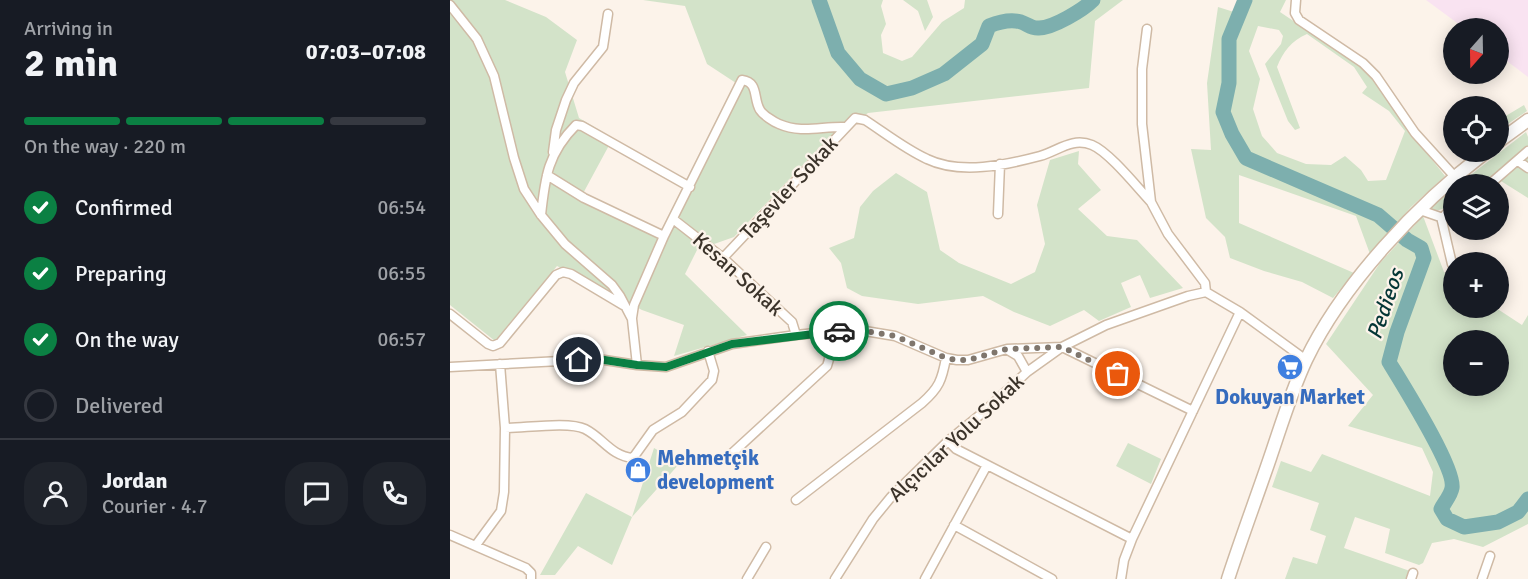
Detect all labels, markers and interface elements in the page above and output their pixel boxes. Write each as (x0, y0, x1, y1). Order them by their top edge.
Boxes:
text: Arriving in (24, 16, 113, 41)
north arrow (1443, 18, 1509, 84)
map controls (1443, 18, 1509, 396)
text: 07:03–07:08 (306, 38, 426, 65)
text: 2 min (24, 39, 118, 87)
button: locate (1443, 96, 1509, 162)
street label: Taşevler Sokak (735, 131, 844, 245)
text: On the way · 220 m (24, 134, 186, 159)
button: layers (1443, 174, 1509, 240)
icon: check (24, 191, 57, 224)
text: Confirmed (75, 194, 173, 221)
text: 06:54 (377, 195, 426, 220)
street label: Kesan Sokak (687, 227, 789, 322)
button: + (1443, 252, 1509, 318)
icon: check (24, 257, 57, 290)
text: Preparing (75, 260, 167, 287)
text: 06:55 (377, 261, 426, 286)
water label: Pedieos (1360, 263, 1410, 343)
courier (809, 301, 869, 361)
icon: car (823, 315, 856, 348)
icon: check (24, 323, 57, 356)
text: On the way (75, 326, 179, 353)
text: 06:57 (377, 327, 426, 352)
button: − (1443, 330, 1509, 396)
pin (553, 334, 604, 385)
icon: home (562, 343, 595, 376)
pin (1092, 348, 1143, 399)
supermarket icon: Dokuyan Market (1275, 352, 1305, 382)
icon: bag (1101, 357, 1134, 390)
street label: Alçıcılar Yolu Sokak (883, 368, 1030, 508)
place label: Dokuyan Market (1215, 384, 1365, 410)
text: Delivered (75, 392, 163, 419)
place label: Mehmetçik development (657, 445, 774, 495)
shop icon: Mehmetçik development (623, 455, 653, 485)
button: person (24, 462, 87, 525)
button: chat (285, 462, 348, 525)
button: phone (363, 462, 426, 525)
text: Jordan (102, 467, 168, 494)
text: Courier · 4.7 (102, 494, 208, 519)

